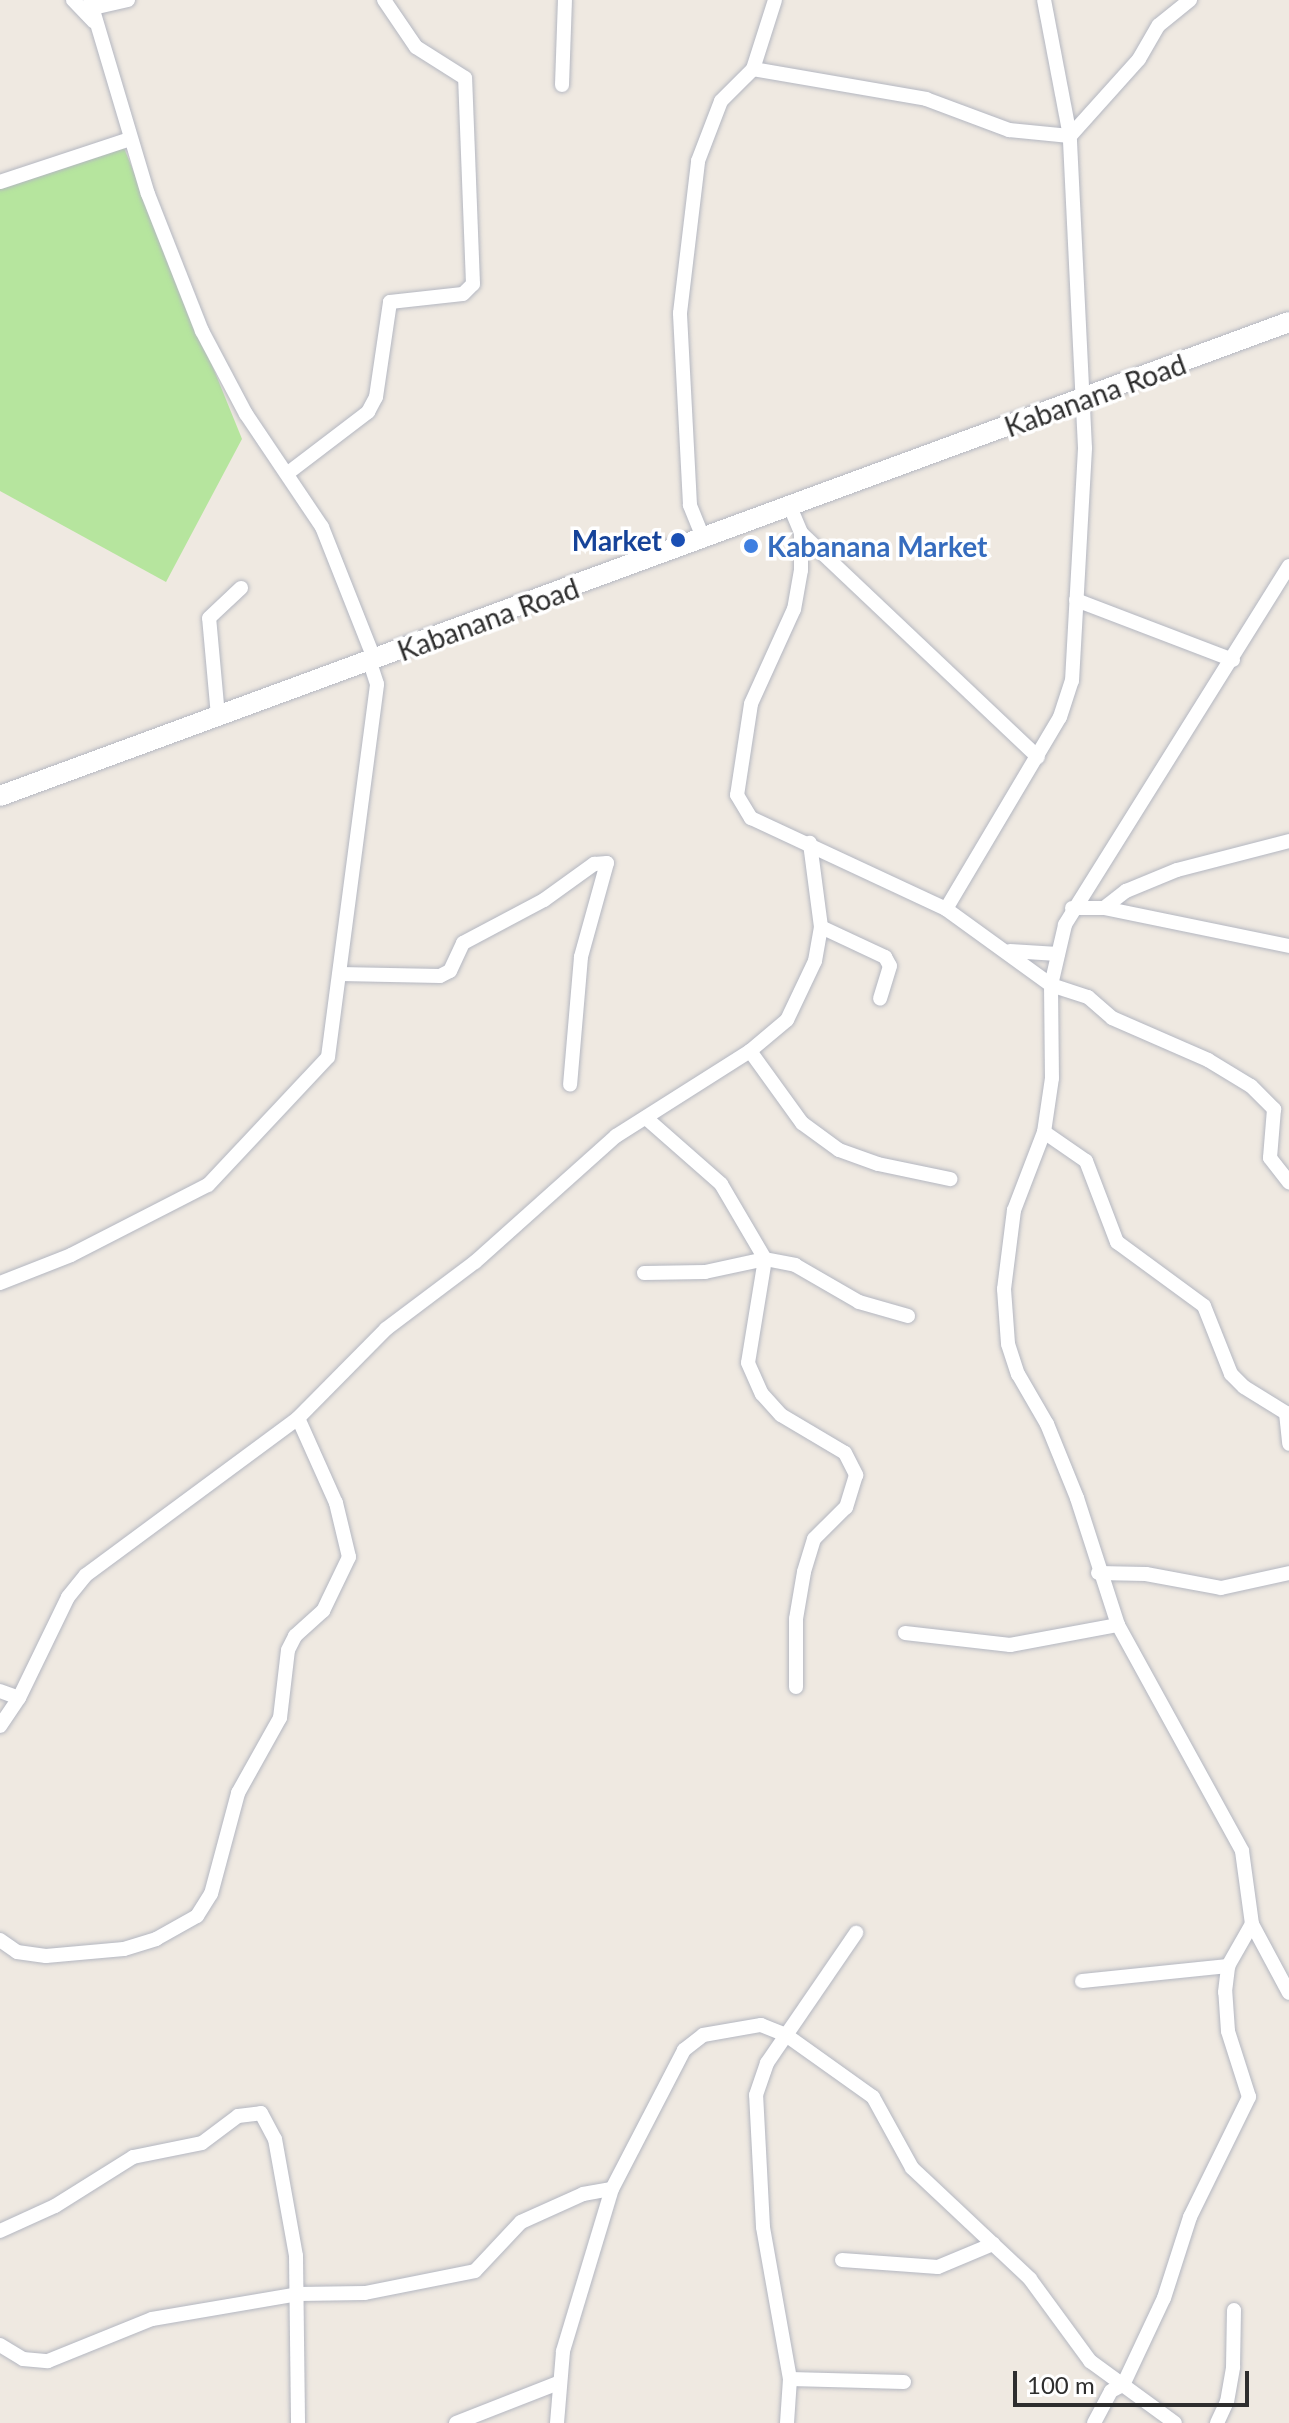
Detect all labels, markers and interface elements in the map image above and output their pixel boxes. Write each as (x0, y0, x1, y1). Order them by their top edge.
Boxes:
street label: Kabanana Road (1000, 347, 1190, 443)
place label: Market (572, 523, 662, 557)
place label: Kabanana Market (767, 529, 987, 563)
marker: Market (669, 531, 687, 549)
marker: Kabanana Market (742, 537, 760, 555)
street label: Kabanana Road (393, 571, 583, 667)
scale bar (1017, 2355, 1253, 2405)
text: 100 m (1027, 2370, 1095, 2399)

